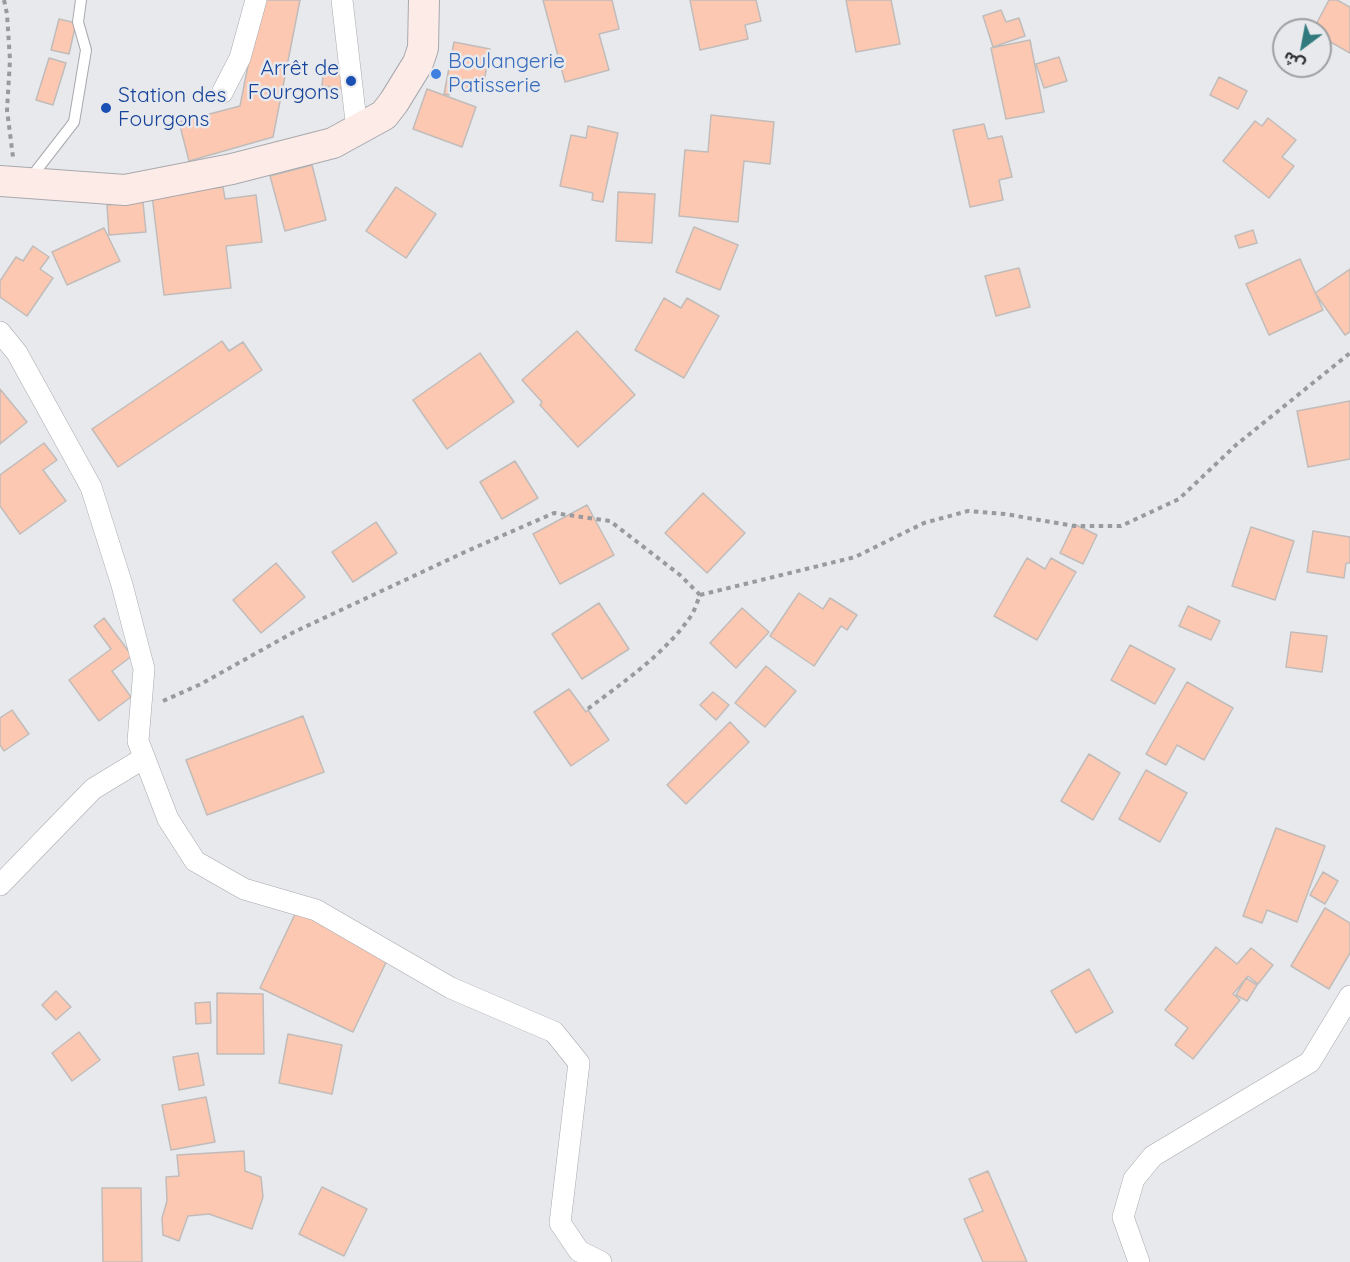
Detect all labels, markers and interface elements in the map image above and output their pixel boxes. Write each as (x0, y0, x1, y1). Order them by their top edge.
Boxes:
north arrow (1272, 18, 1332, 78)
text: ش (1279, 47, 1308, 76)
place label: Boulangerie Patisserie (448, 49, 565, 99)
place label: Arrêt de Fourgons (248, 56, 339, 106)
marker: Boulangerie Patisserie (429, 67, 443, 81)
marker: Arrêt de Fourgons (344, 74, 358, 88)
place label: Station des Fourgons (118, 83, 226, 133)
marker: Station des Fourgons (99, 101, 113, 115)

